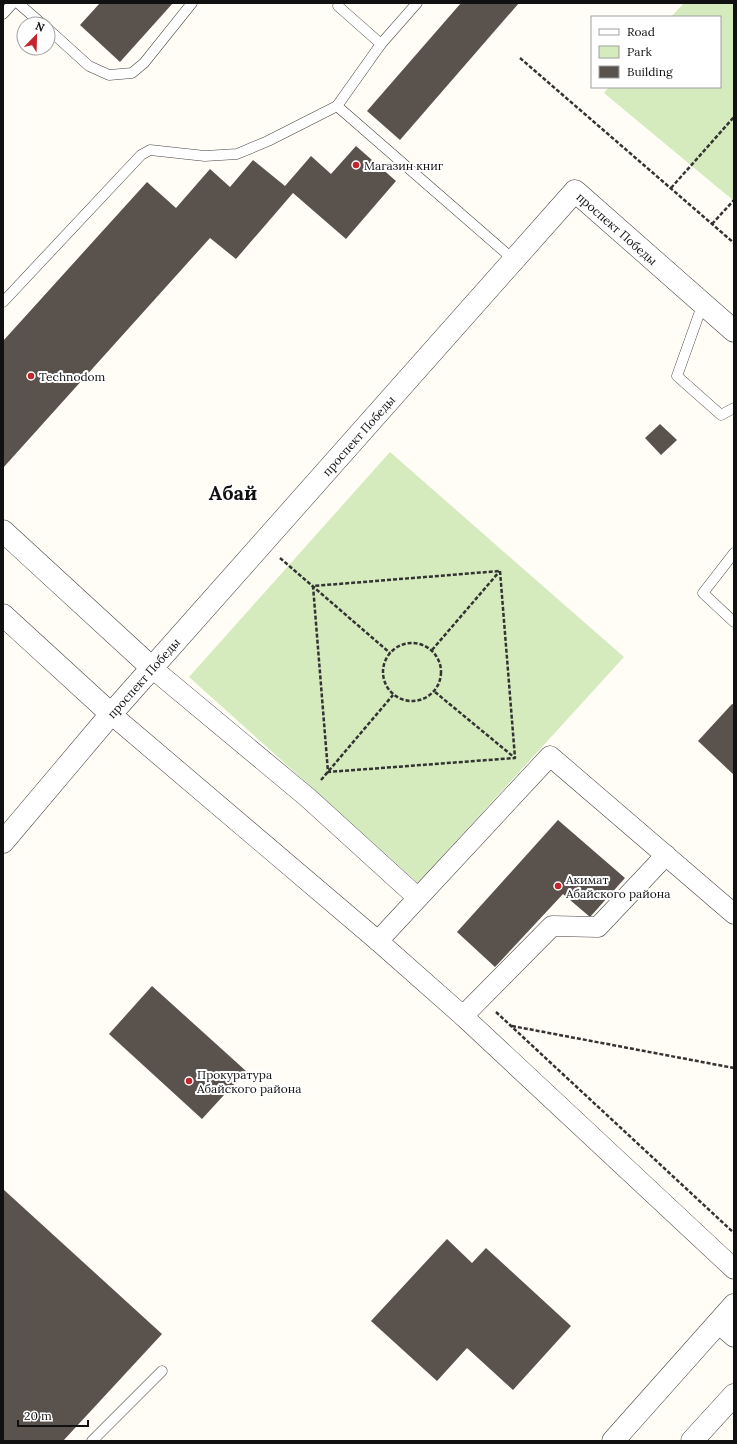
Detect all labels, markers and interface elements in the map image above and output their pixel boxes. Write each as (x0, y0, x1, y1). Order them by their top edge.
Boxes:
north arrow (16, 16, 56, 56)
legend (591, 16, 721, 88)
text: N (33, 19, 47, 35)
text: Road (627, 24, 655, 39)
text: Park (627, 44, 653, 59)
text: Building (627, 64, 673, 79)
place label: Магазин книг (364, 158, 444, 173)
marker: Магазин книг (351, 160, 361, 170)
street label: проспект Победы (574, 189, 661, 268)
place label: Technodom (39, 369, 106, 384)
marker: Technodom (26, 371, 36, 381)
street label: проспект Победы (319, 392, 398, 479)
district label: Абай (209, 480, 257, 505)
street label: проспект Победы (104, 634, 183, 721)
place label: Акимат Абайского района (565, 872, 671, 901)
marker: Акимат Абайского района (553, 881, 563, 891)
place label: Прокуратура Абайского района (196, 1067, 302, 1096)
marker: Прокуратура Абайского района (184, 1076, 194, 1086)
scale bar (18, 1402, 88, 1428)
text: 20 m (24, 1408, 52, 1423)

